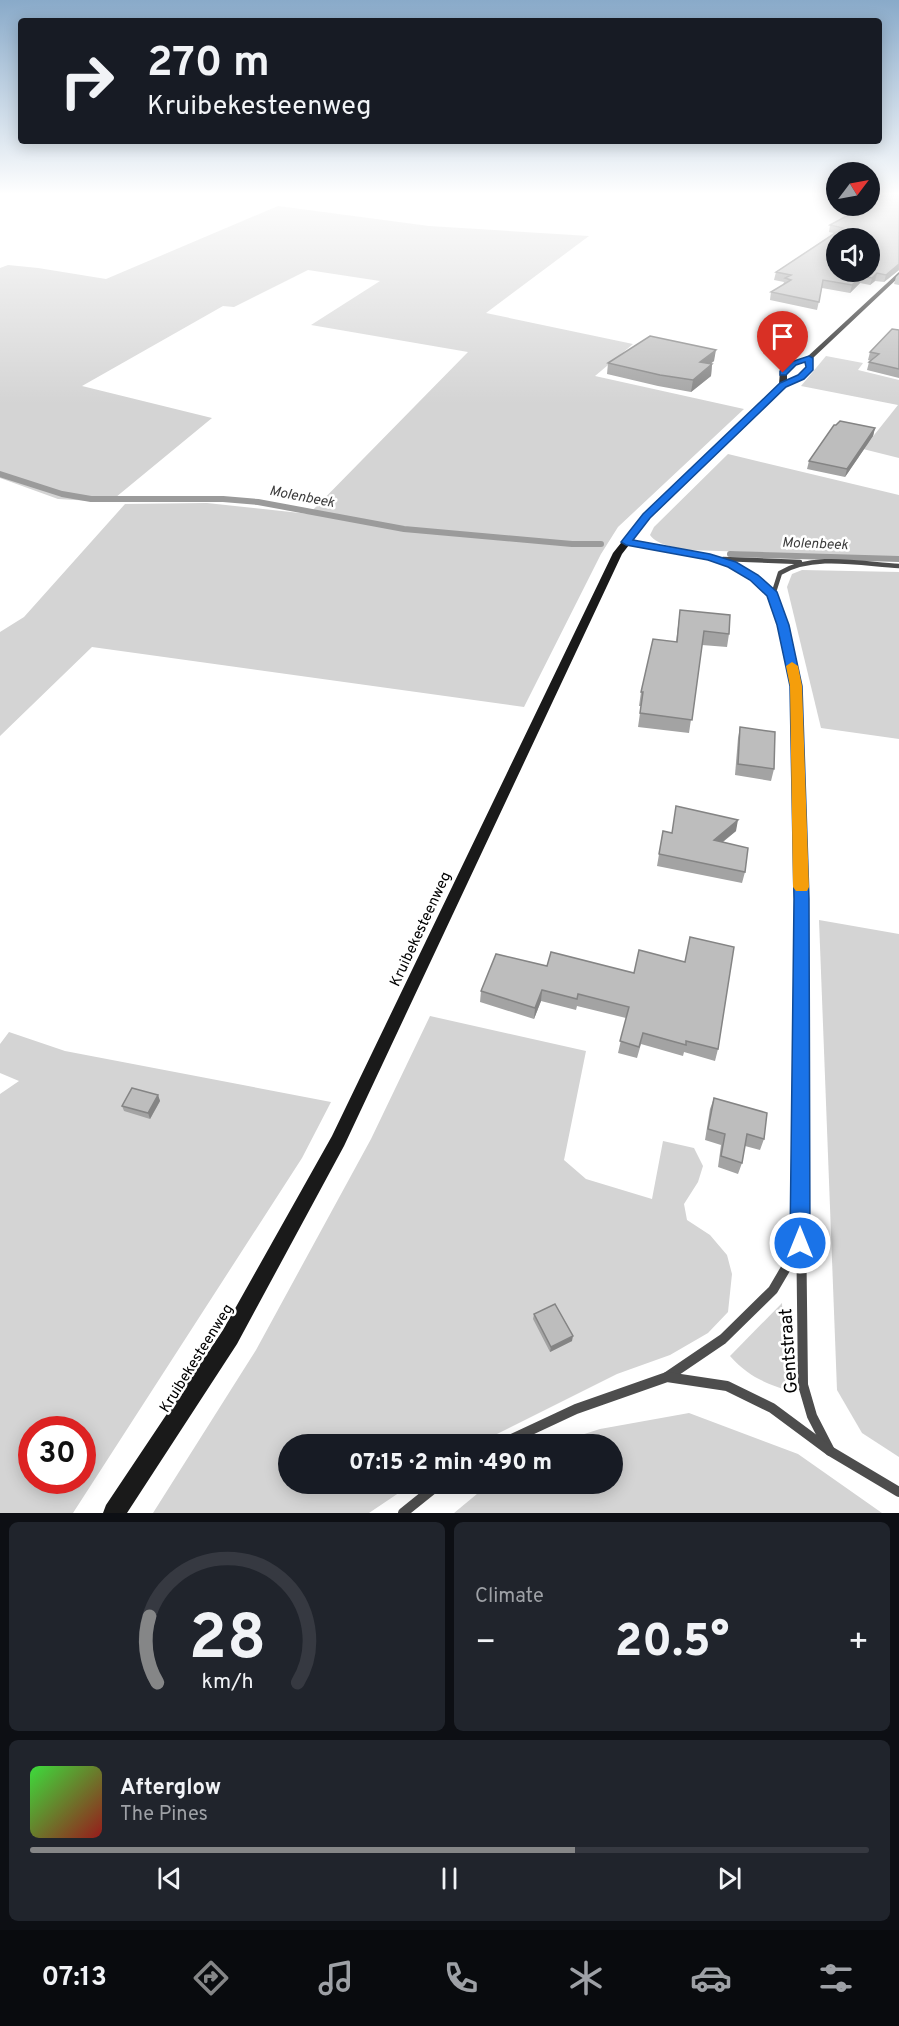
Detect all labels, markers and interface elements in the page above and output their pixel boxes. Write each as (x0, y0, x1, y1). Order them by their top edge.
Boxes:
text: 270 m (147, 38, 270, 91)
icon: right (48, 42, 126, 120)
text: Kruibekesteenweg (147, 90, 371, 124)
north arrow (826, 162, 880, 216)
map controls (826, 162, 880, 282)
button: sound (826, 228, 880, 282)
pin (757, 311, 808, 373)
icon: arrive (766, 320, 799, 353)
water label: Molenbeek (268, 483, 337, 512)
water label: Molenbeek (782, 535, 849, 554)
street label: Kruibekesteenweg (386, 869, 456, 990)
position arrow (768, 1211, 832, 1275)
street label: Kruibekesteenweg (156, 1301, 238, 1417)
street label: Gentstraat (775, 1308, 804, 1394)
speed limit sign: 30 (18, 1416, 96, 1494)
text: 07:15 · 2 min · 490 m (349, 1450, 552, 1477)
text: Climate (475, 1584, 544, 1610)
text: 28 (188, 1602, 266, 1681)
text: 20.5° (615, 1615, 729, 1672)
text: − (475, 1623, 496, 1665)
text: + (848, 1623, 869, 1665)
text: km/h (201, 1670, 253, 1697)
text: Afterglow (120, 1775, 221, 1802)
text: The Pines (120, 1802, 208, 1828)
icon: previous (153, 1862, 186, 1895)
icon: pause (433, 1862, 466, 1895)
icon: next (713, 1862, 746, 1895)
icon: directions (190, 1957, 232, 1999)
icon: music (315, 1957, 357, 1999)
icon: phone (440, 1957, 482, 1999)
icon: climate (565, 1957, 607, 1999)
icon: car (690, 1957, 732, 1999)
icon: filters (815, 1957, 857, 1999)
text: 07:13 (42, 1961, 107, 1995)

